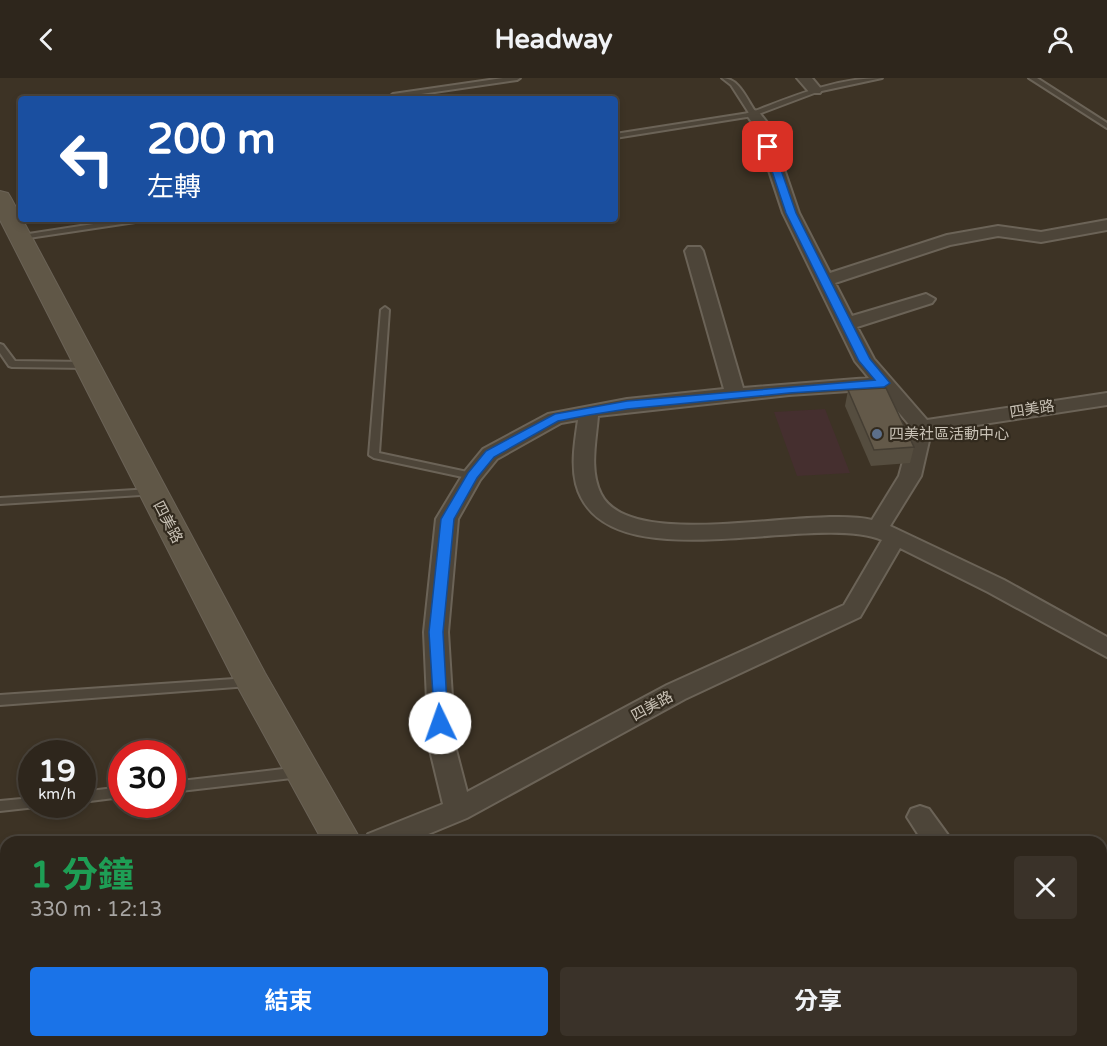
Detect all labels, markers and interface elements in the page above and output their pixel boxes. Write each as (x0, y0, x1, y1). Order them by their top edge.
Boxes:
icon: back (30, 23, 63, 56)
text: Headway (494, 23, 613, 56)
icon: person (1044, 23, 1077, 56)
text: 200 m (147, 114, 276, 165)
icon: left (48, 120, 126, 198)
pin (742, 121, 793, 172)
icon: arrive (751, 130, 784, 163)
text: 左轉 (147, 171, 201, 204)
street label: 四美路 (1008, 397, 1056, 421)
place label: 四美社區活動中心 (889, 425, 1009, 443)
marker: 四美社區活動中心 (870, 427, 884, 441)
street label: 四美路 (149, 498, 187, 546)
street label: 四美路 (628, 687, 676, 725)
position arrow (408, 691, 472, 755)
speed limit sign: 30 (108, 740, 186, 818)
text: 19 (38, 753, 76, 790)
text: km/h (38, 785, 76, 803)
text: 1 分鐘 (30, 854, 134, 897)
button: close (1014, 856, 1077, 919)
text: 330 m · 12:13 (30, 898, 162, 922)
button: 結束 (30, 967, 548, 1036)
button: 分享 (560, 967, 1077, 1036)

